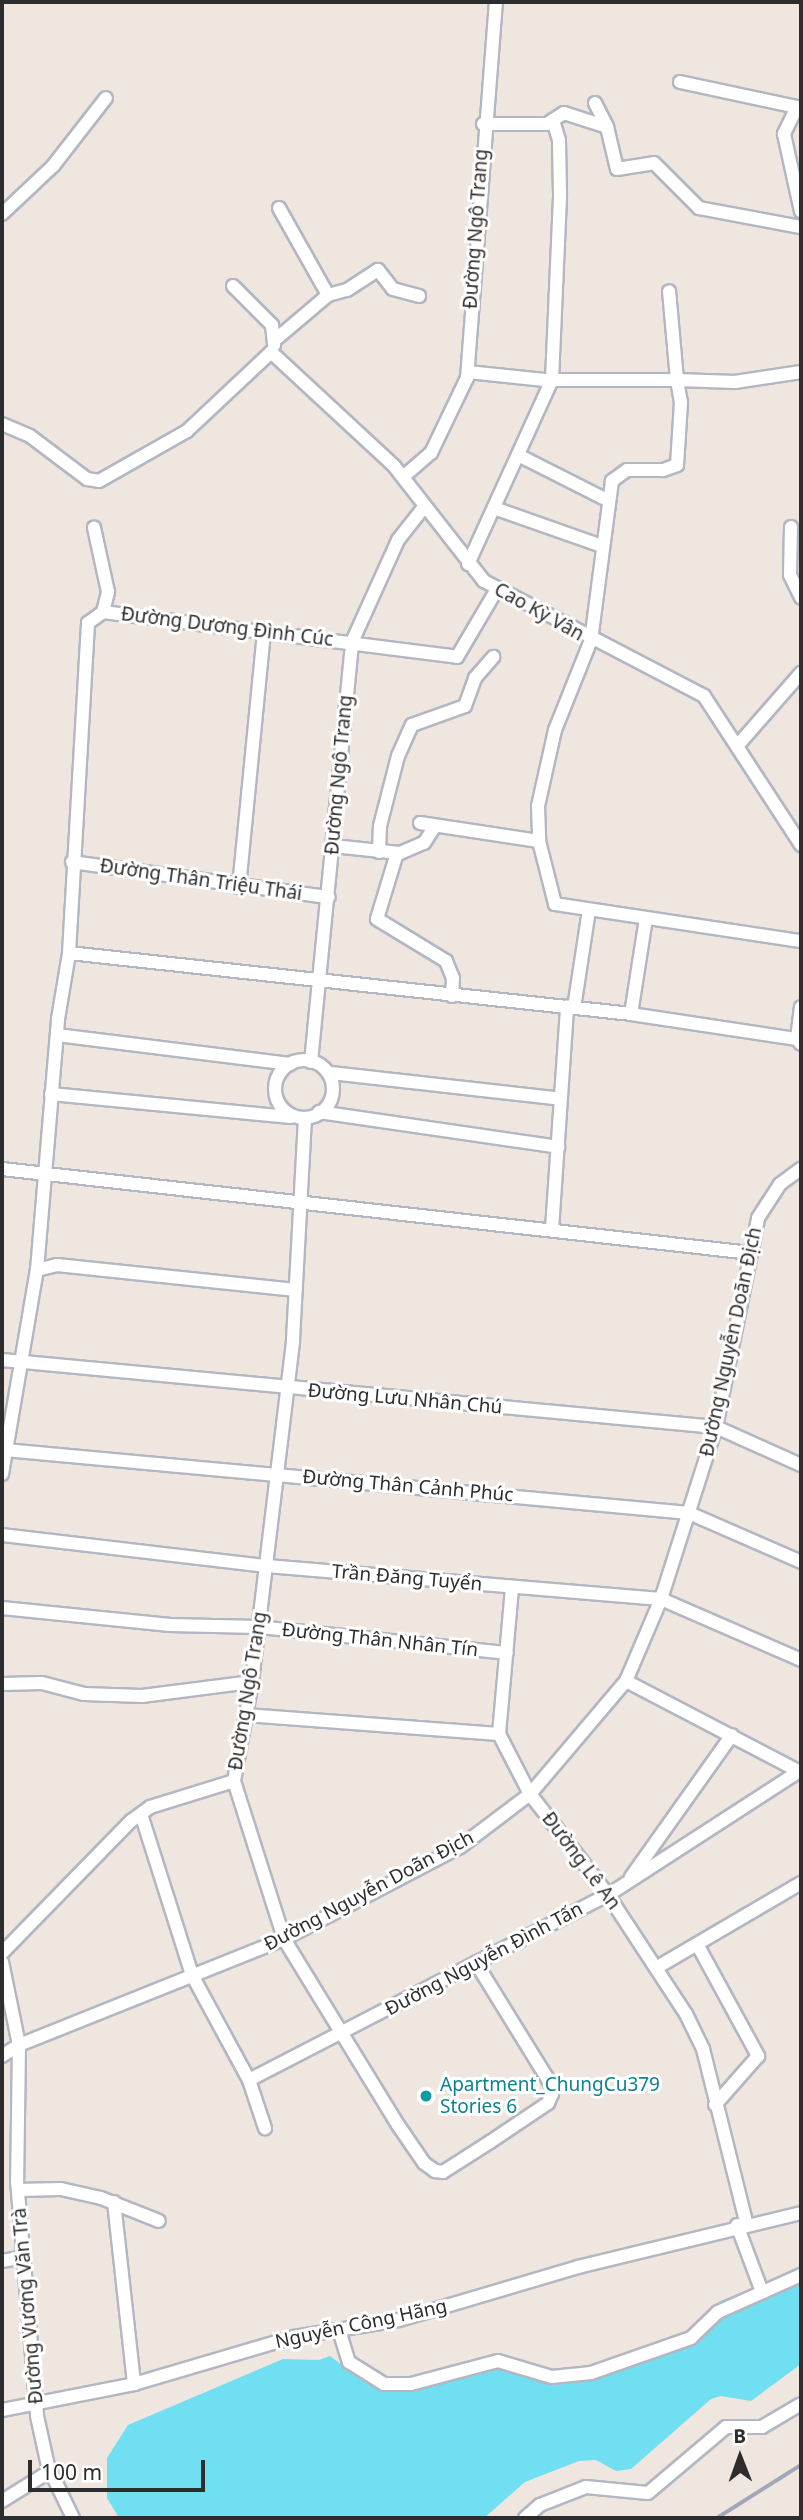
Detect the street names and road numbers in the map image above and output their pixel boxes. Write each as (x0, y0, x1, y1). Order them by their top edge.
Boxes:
street label: Đường Ngô Trang (459, 148, 493, 310)
street label: Cao Kỳ Vân (490, 578, 588, 646)
street label: Đường Dương Đình Cúc (120, 603, 334, 651)
street label: Đường Ngô Trang (321, 694, 357, 856)
street label: Đường Thân Triệu Thái (98, 855, 304, 905)
street label: Đường Nguyễn Doãn Địch (696, 1225, 766, 1459)
street label: Đường Lưu Nhân Chú (307, 1379, 503, 1419)
street label: Đường Thân Cảnh Phúc (302, 1465, 514, 1507)
street label: Trần Đăng Tuyển (331, 1560, 483, 1596)
street label: Đường Ngô Trang (224, 1610, 272, 1772)
street label: Đường Thân Nhân Tín (281, 1618, 479, 1662)
street label: Đường Lê An (537, 1808, 625, 1914)
street label: Đường Nguyễn Doãn Địch (260, 1826, 478, 1956)
street label: Đường Nguyễn Đình Tấn (381, 1897, 587, 2021)
street label: Đường Vương Văn Trà (8, 2207, 48, 2405)
street label: Nguyễn Công Hãng (273, 2295, 449, 2353)

